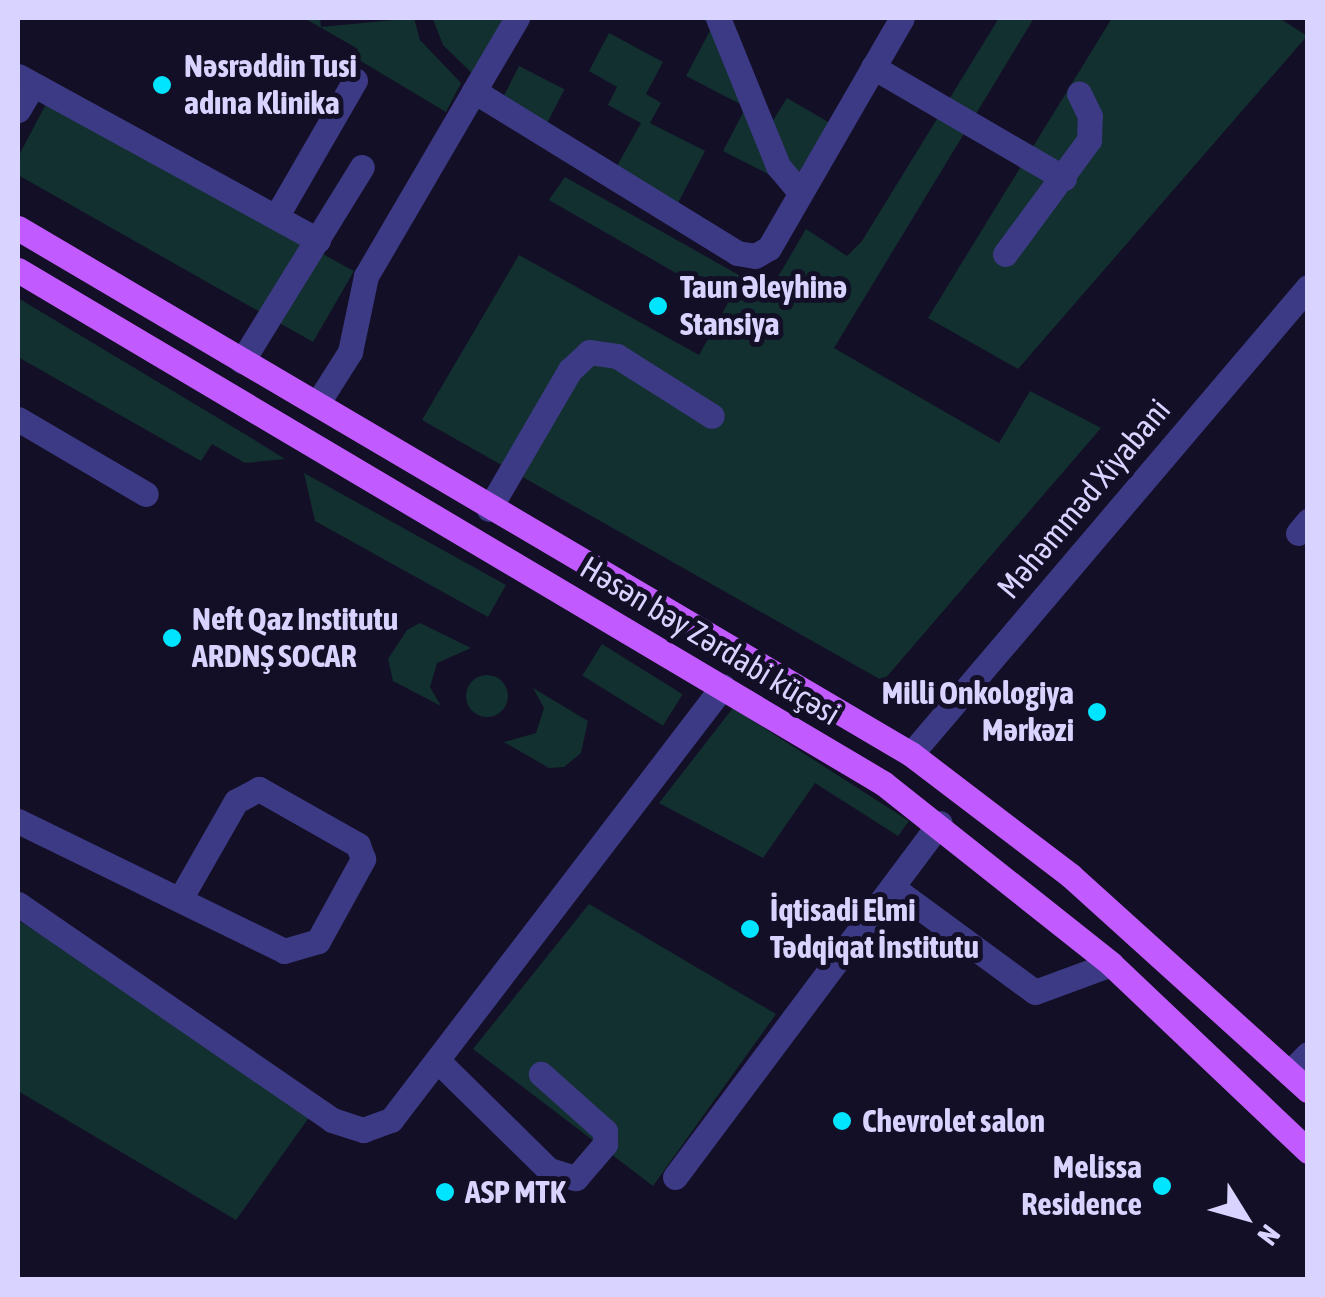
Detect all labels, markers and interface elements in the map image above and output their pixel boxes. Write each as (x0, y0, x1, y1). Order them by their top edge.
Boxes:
place label: Nəsrəddin Tusi adına Klinika (184, 48, 357, 123)
marker: Nəsrəddin Tusi adına Klinika (149, 72, 175, 98)
place label: Taun Əleyhinə Stansiya (680, 269, 847, 344)
marker: Taun Əleyhinə Stansiya (645, 293, 671, 319)
street label: Məhəmməd Xiyabani (989, 391, 1179, 607)
street label: Həsən bəy Zərdabi küçəsi (573, 548, 847, 734)
place label: Neft Qaz Institutu ARDNŞ SOCAR (192, 601, 398, 676)
marker: Neft Qaz Institutu ARDNŞ SOCAR (161, 627, 183, 649)
place label: Milli Onkologiya Mərkəzi (882, 675, 1074, 750)
marker: Milli Onkologiya Mərkəzi (1084, 699, 1110, 725)
place label: İqtisadi Elmi Tədqiqat İnstitutu (770, 892, 979, 967)
marker: İqtisadi Elmi Tədqiqat İnstitutu (739, 918, 761, 940)
place label: Chevrolet salon (862, 1102, 1045, 1140)
marker: Chevrolet salon (831, 1110, 853, 1132)
place label: Melissa Residence (1021, 1149, 1142, 1224)
north arrow (1195, 1167, 1295, 1267)
place label: ASP MTK (465, 1173, 565, 1211)
marker: Melissa Residence (1151, 1175, 1173, 1197)
marker: ASP MTK (434, 1181, 456, 1203)
text: N (1251, 1219, 1287, 1251)

